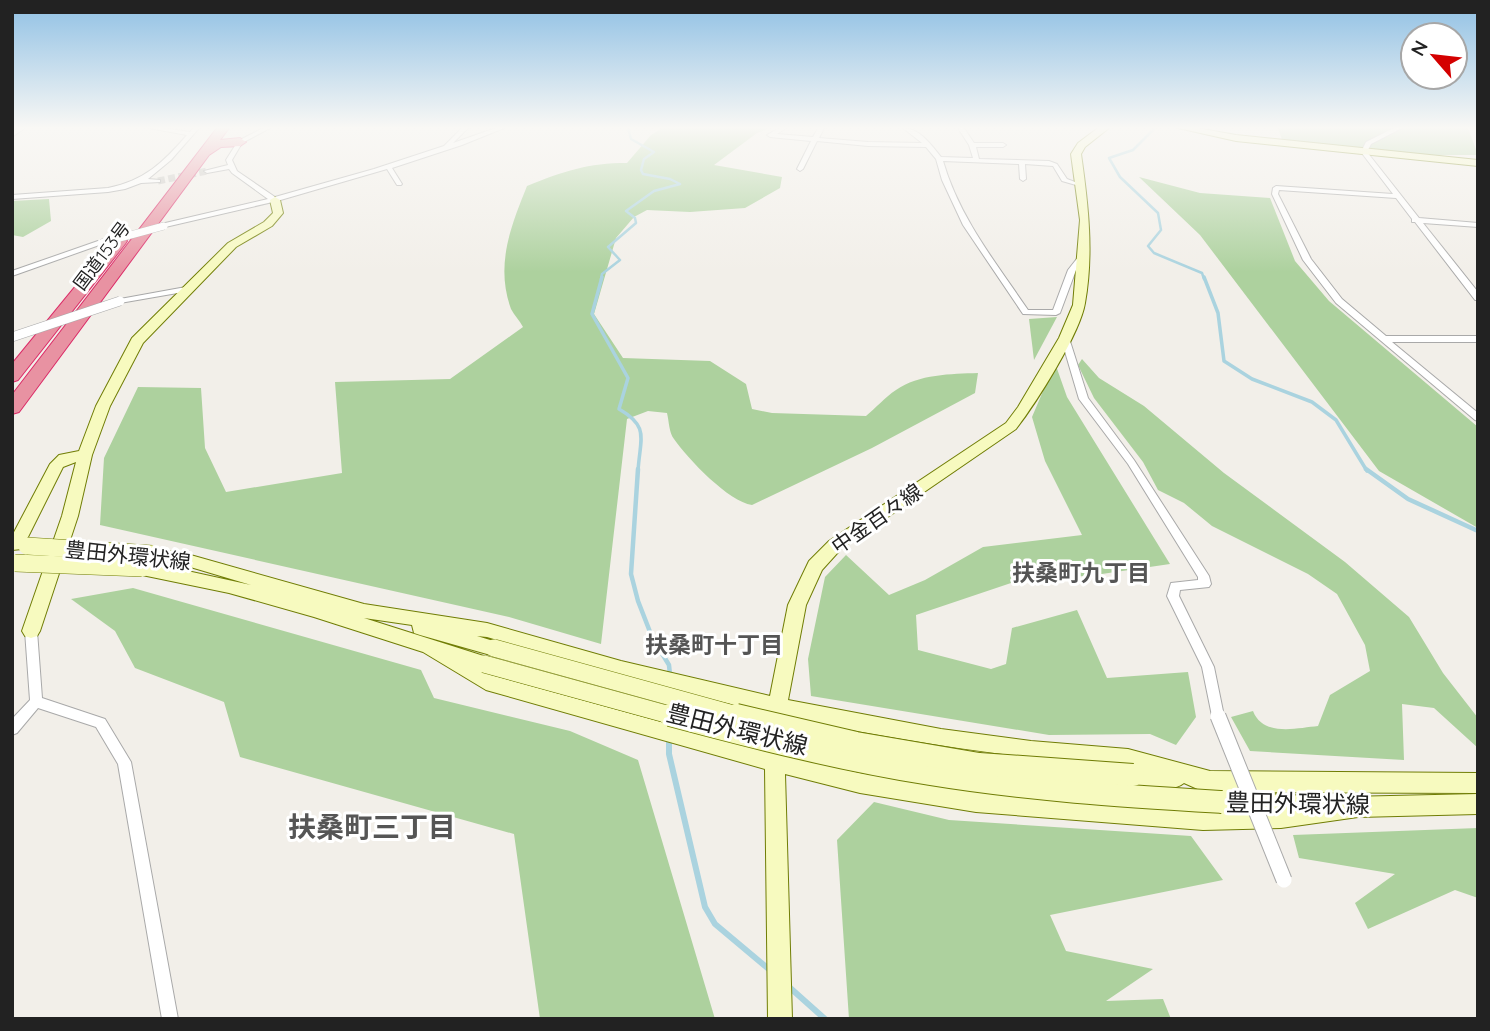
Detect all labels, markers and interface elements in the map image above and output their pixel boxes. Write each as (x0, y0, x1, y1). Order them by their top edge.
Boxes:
north arrow (1399, 21, 1469, 91)
text: N (1405, 36, 1433, 60)
street label: 国道153号 (68, 217, 135, 295)
street label: 中金百々線 (826, 477, 927, 559)
street label: 豊田外環状線 (64, 535, 192, 575)
district label: 扶桑町九丁目 (1012, 558, 1150, 587)
district label: 扶桑町十丁目 (645, 630, 783, 659)
street label: 豊田外環状線 (664, 697, 811, 761)
street label: 豊田外環状線 (1226, 787, 1370, 819)
district label: 扶桑町三丁目 (288, 809, 456, 844)

